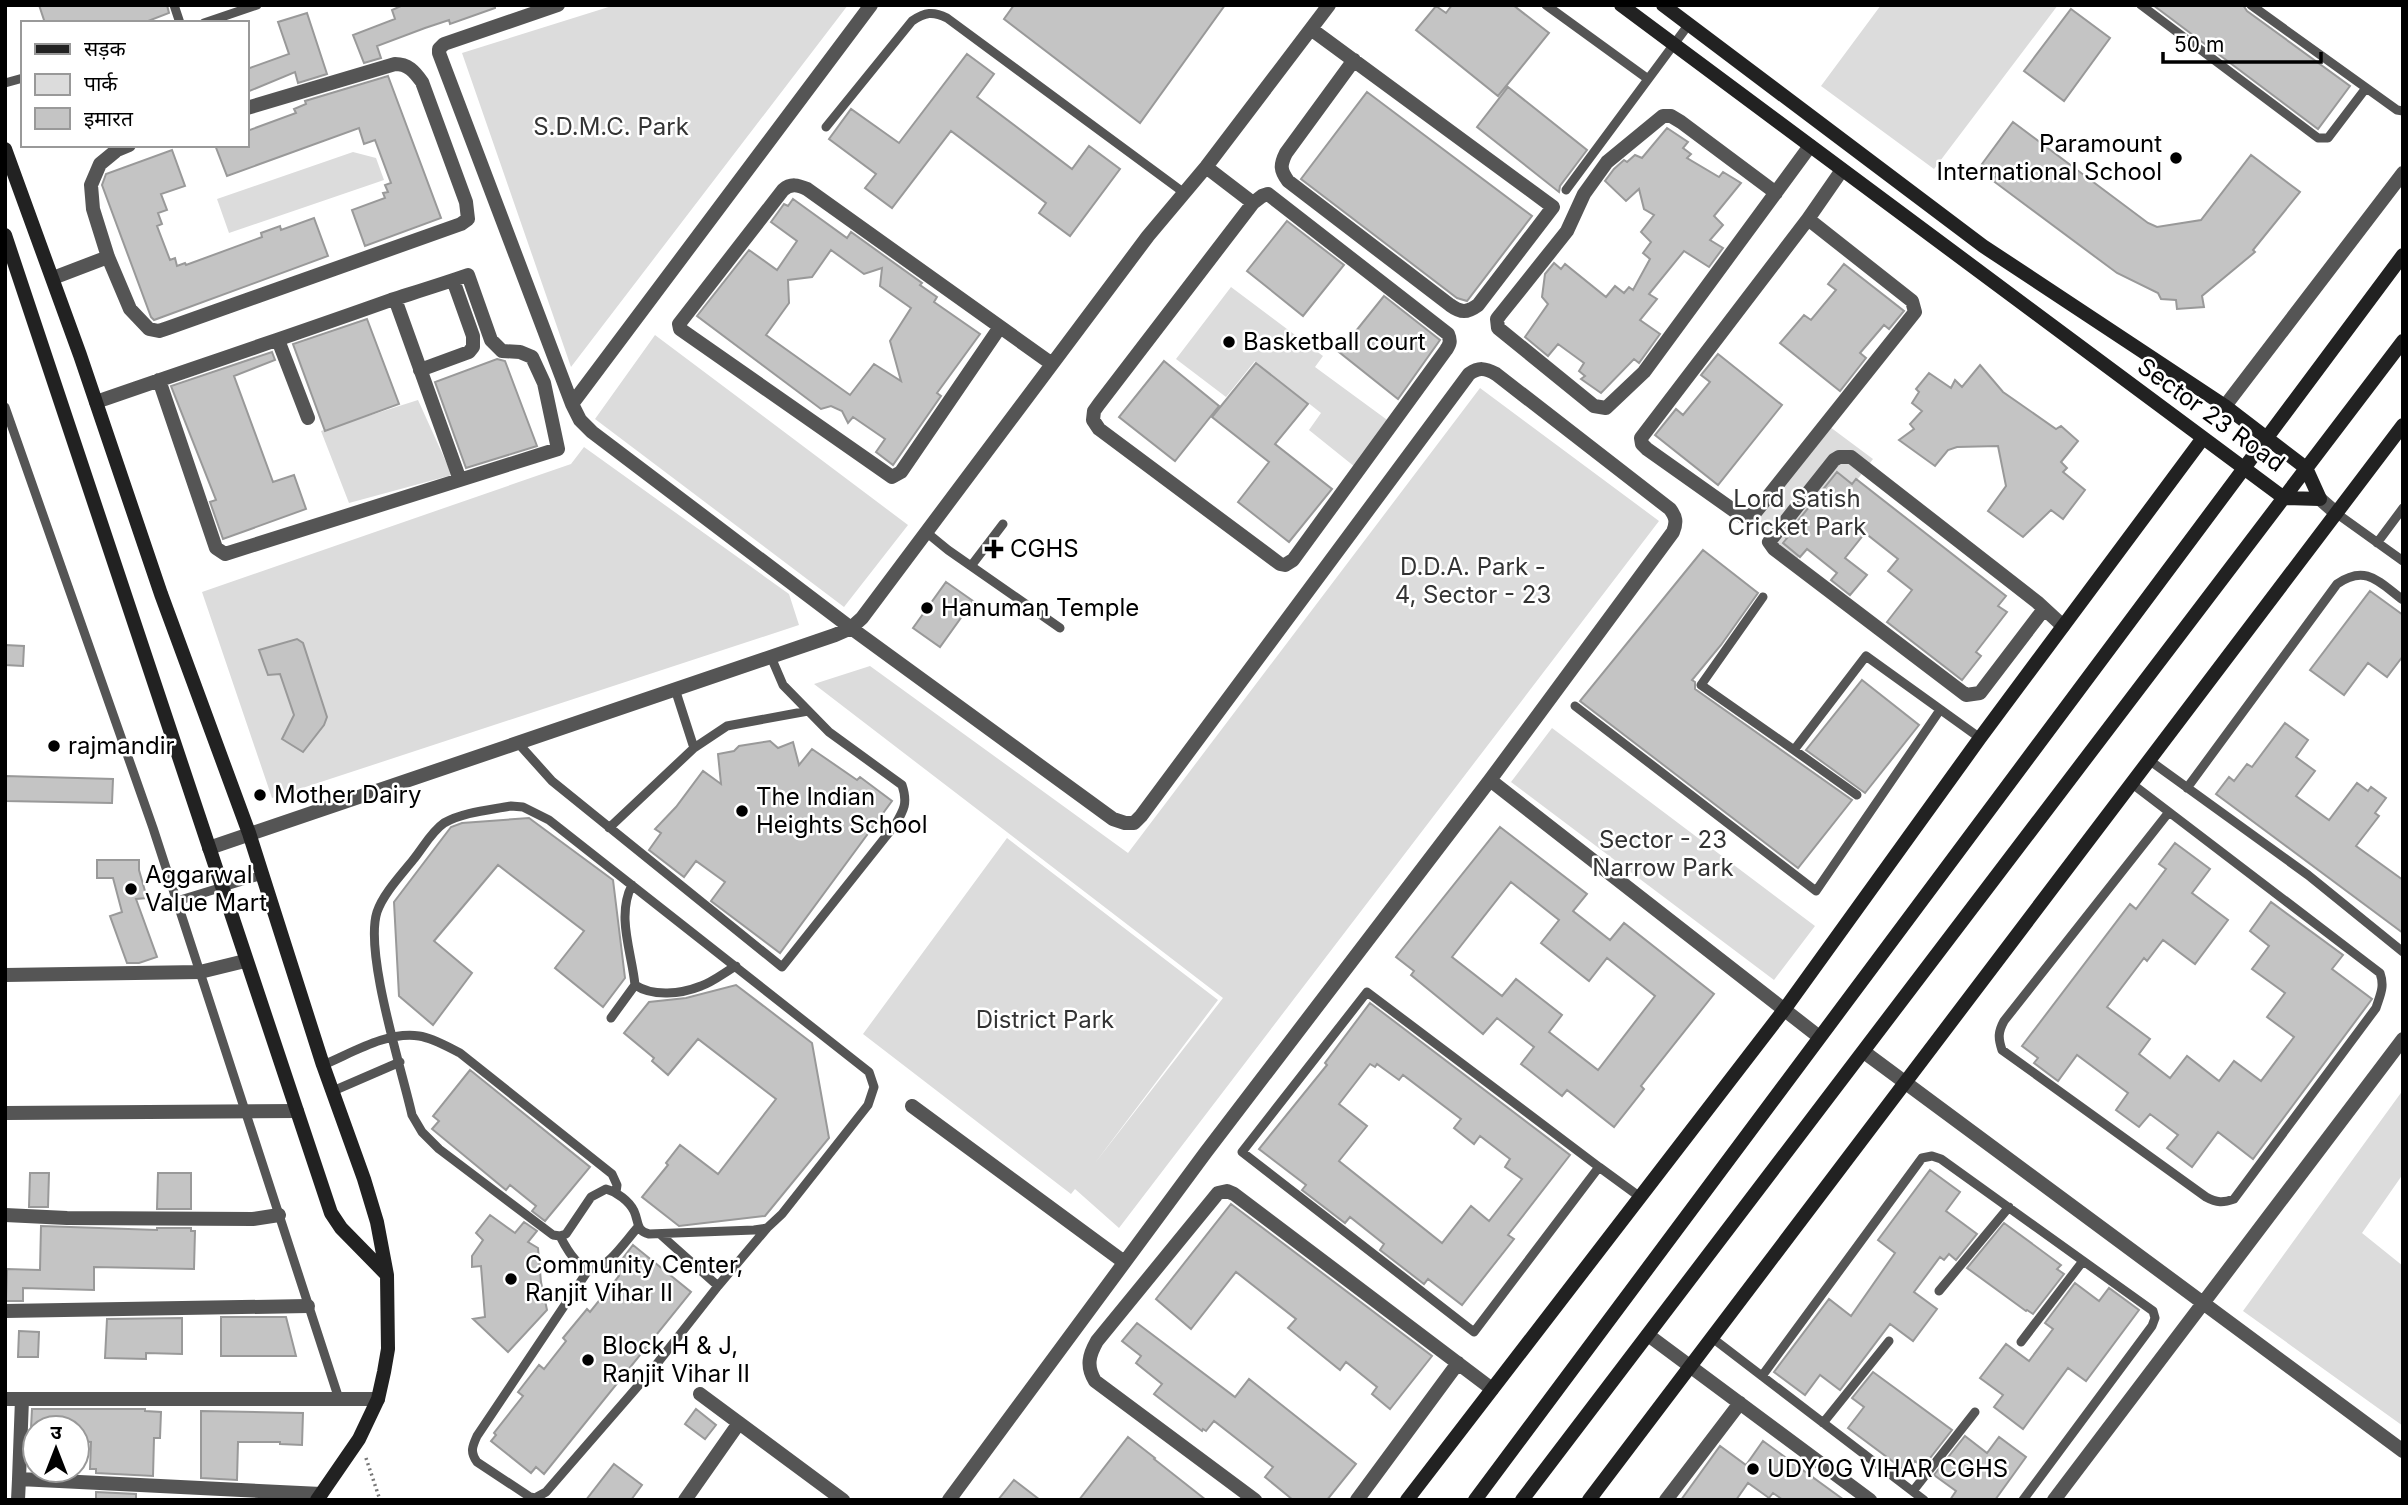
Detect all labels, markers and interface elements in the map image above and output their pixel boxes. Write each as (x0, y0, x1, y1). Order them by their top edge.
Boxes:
legend (21, 21, 248, 147)
scale bar (2163, 21, 2320, 65)
text: 50 m (2174, 32, 2224, 57)
text: सड़क (84, 36, 126, 61)
text: पार्क (84, 71, 118, 96)
text: इमारत (84, 106, 134, 131)
park label: S.D.M.C. Park (533, 112, 689, 141)
place label: Paramount International School (1937, 129, 2162, 186)
marker: Paramount International School (2168, 150, 2184, 166)
place label: Basketball court (1243, 327, 1426, 356)
marker: Basketball court (1221, 334, 1237, 350)
street label: Sector 23 Road (2132, 351, 2291, 478)
park label: Lord Satish Cricket Park (1727, 484, 1867, 541)
place label: CGHS (1010, 534, 1079, 563)
marker: CGHS (984, 539, 1004, 559)
park label: D.D.A. Park - 4, Sector - 23 (1395, 552, 1551, 609)
place label: Hanuman Temple (941, 593, 1139, 622)
marker: Hanuman Temple (919, 600, 935, 616)
place label: rajmandir (68, 731, 175, 760)
marker: rajmandir (46, 738, 62, 754)
place label: Mother Dairy (274, 780, 421, 809)
place label: The Indian Heights School (756, 782, 927, 839)
marker: Mother Dairy (252, 787, 268, 803)
marker: The Indian Heights School (734, 803, 750, 819)
park label: Sector - 23 Narrow Park (1592, 825, 1734, 882)
place label: Aggarwal Value Mart (145, 860, 267, 917)
marker: Aggarwal Value Mart (123, 881, 139, 897)
park label: District Park (976, 1005, 1114, 1034)
place label: Community Center, Ranjit Vihar II (525, 1250, 743, 1307)
marker: Community Center, Ranjit Vihar II (503, 1271, 519, 1287)
place label: Block H & J, Ranjit Vihar II (602, 1331, 750, 1388)
marker: Block H & J, Ranjit Vihar II (580, 1352, 596, 1368)
north arrow (21, 1414, 91, 1484)
text: उ (50, 1421, 62, 1444)
place label: UDYOG VIHAR CGHS (1767, 1454, 2008, 1483)
marker: UDYOG VIHAR CGHS (1745, 1461, 1761, 1477)

